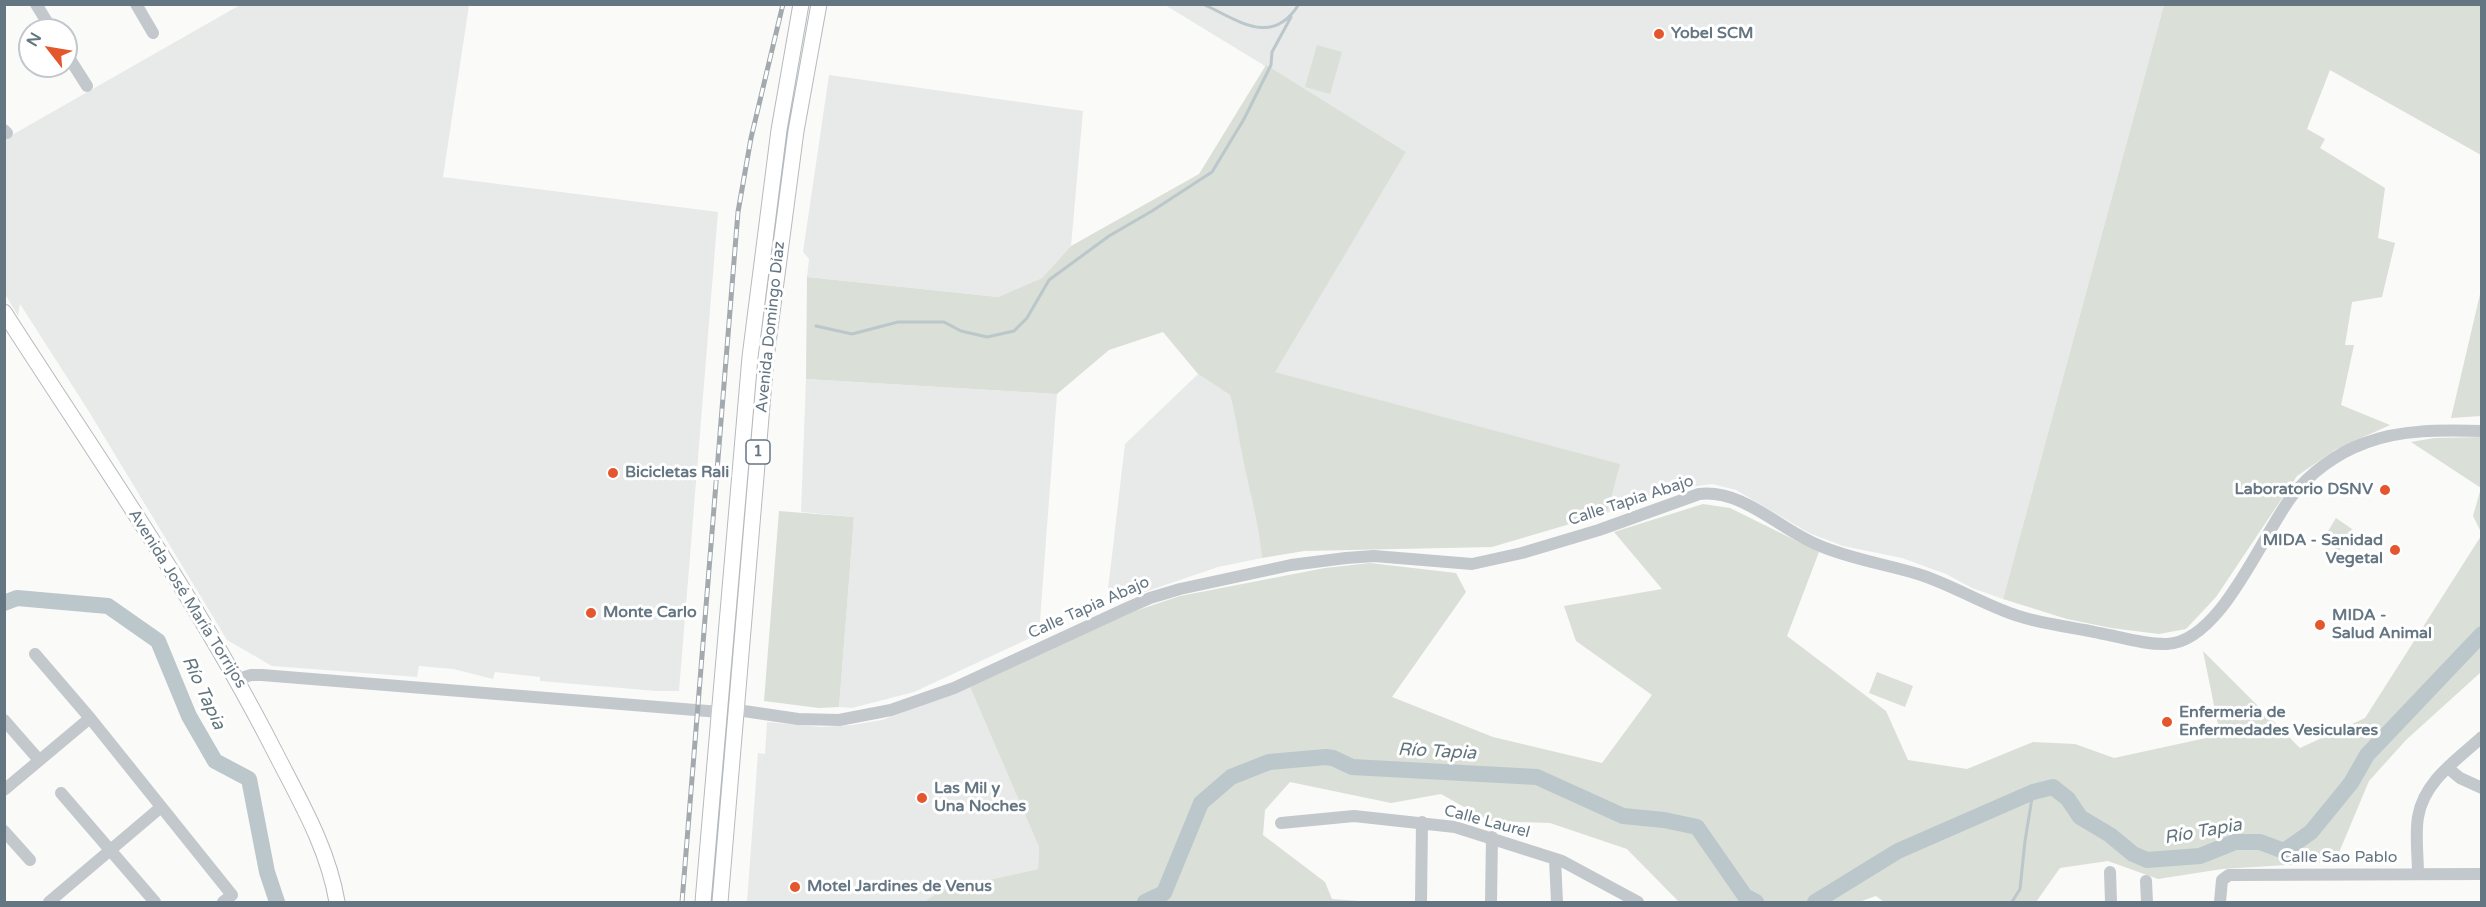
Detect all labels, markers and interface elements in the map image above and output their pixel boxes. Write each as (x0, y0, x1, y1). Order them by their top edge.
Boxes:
north arrow (18, 18, 78, 78)
place label: Yobel SCM (1671, 24, 1753, 44)
marker: Yobel SCM (1652, 27, 1666, 41)
text: N (22, 29, 46, 50)
street label: Avenida Domingo Díaz (752, 240, 790, 414)
road number: 1 (746, 440, 770, 464)
place label: Bicicletas Rali (625, 463, 729, 483)
marker: Bicicletas Rali (606, 466, 620, 480)
street label: Calle Tapia Abajo (1566, 472, 1696, 530)
place label: Laboratorio DSNV (2234, 480, 2373, 500)
marker: Laboratorio DSNV (2378, 483, 2392, 497)
street label: Avenida José María Torrijos (124, 506, 250, 692)
place label: MIDA - Sanidad Vegetal (2263, 531, 2383, 569)
marker: MIDA - Sanidad Vegetal (2388, 543, 2402, 557)
street label: Calle Tapia Abajo (1025, 573, 1153, 643)
place label: Monte Carlo (603, 603, 697, 623)
marker: Monte Carlo (584, 606, 598, 620)
place label: MIDA - Salud Animal (2332, 606, 2432, 644)
marker: MIDA - Salud Animal (2313, 618, 2327, 632)
water label: Río Tapia (177, 653, 229, 733)
place label: Enfermeria de Enfermedades Vesiculares (2179, 703, 2378, 741)
marker: Enfermeria de Enfermedades Vesiculares (2160, 715, 2174, 729)
water label: Río Tapia (1397, 739, 1477, 765)
place label: Las Mil y Una Noches (934, 779, 1026, 817)
marker: Las Mil y Una Noches (915, 791, 929, 805)
street label: Calle Laurel (1442, 801, 1532, 843)
water label: Río Tapia (2162, 815, 2244, 849)
street label: Calle Sao Pablo (2280, 848, 2398, 868)
place label: Motel Jardines de Venus (807, 877, 992, 897)
marker: Motel Jardines de Venus (788, 880, 802, 894)

